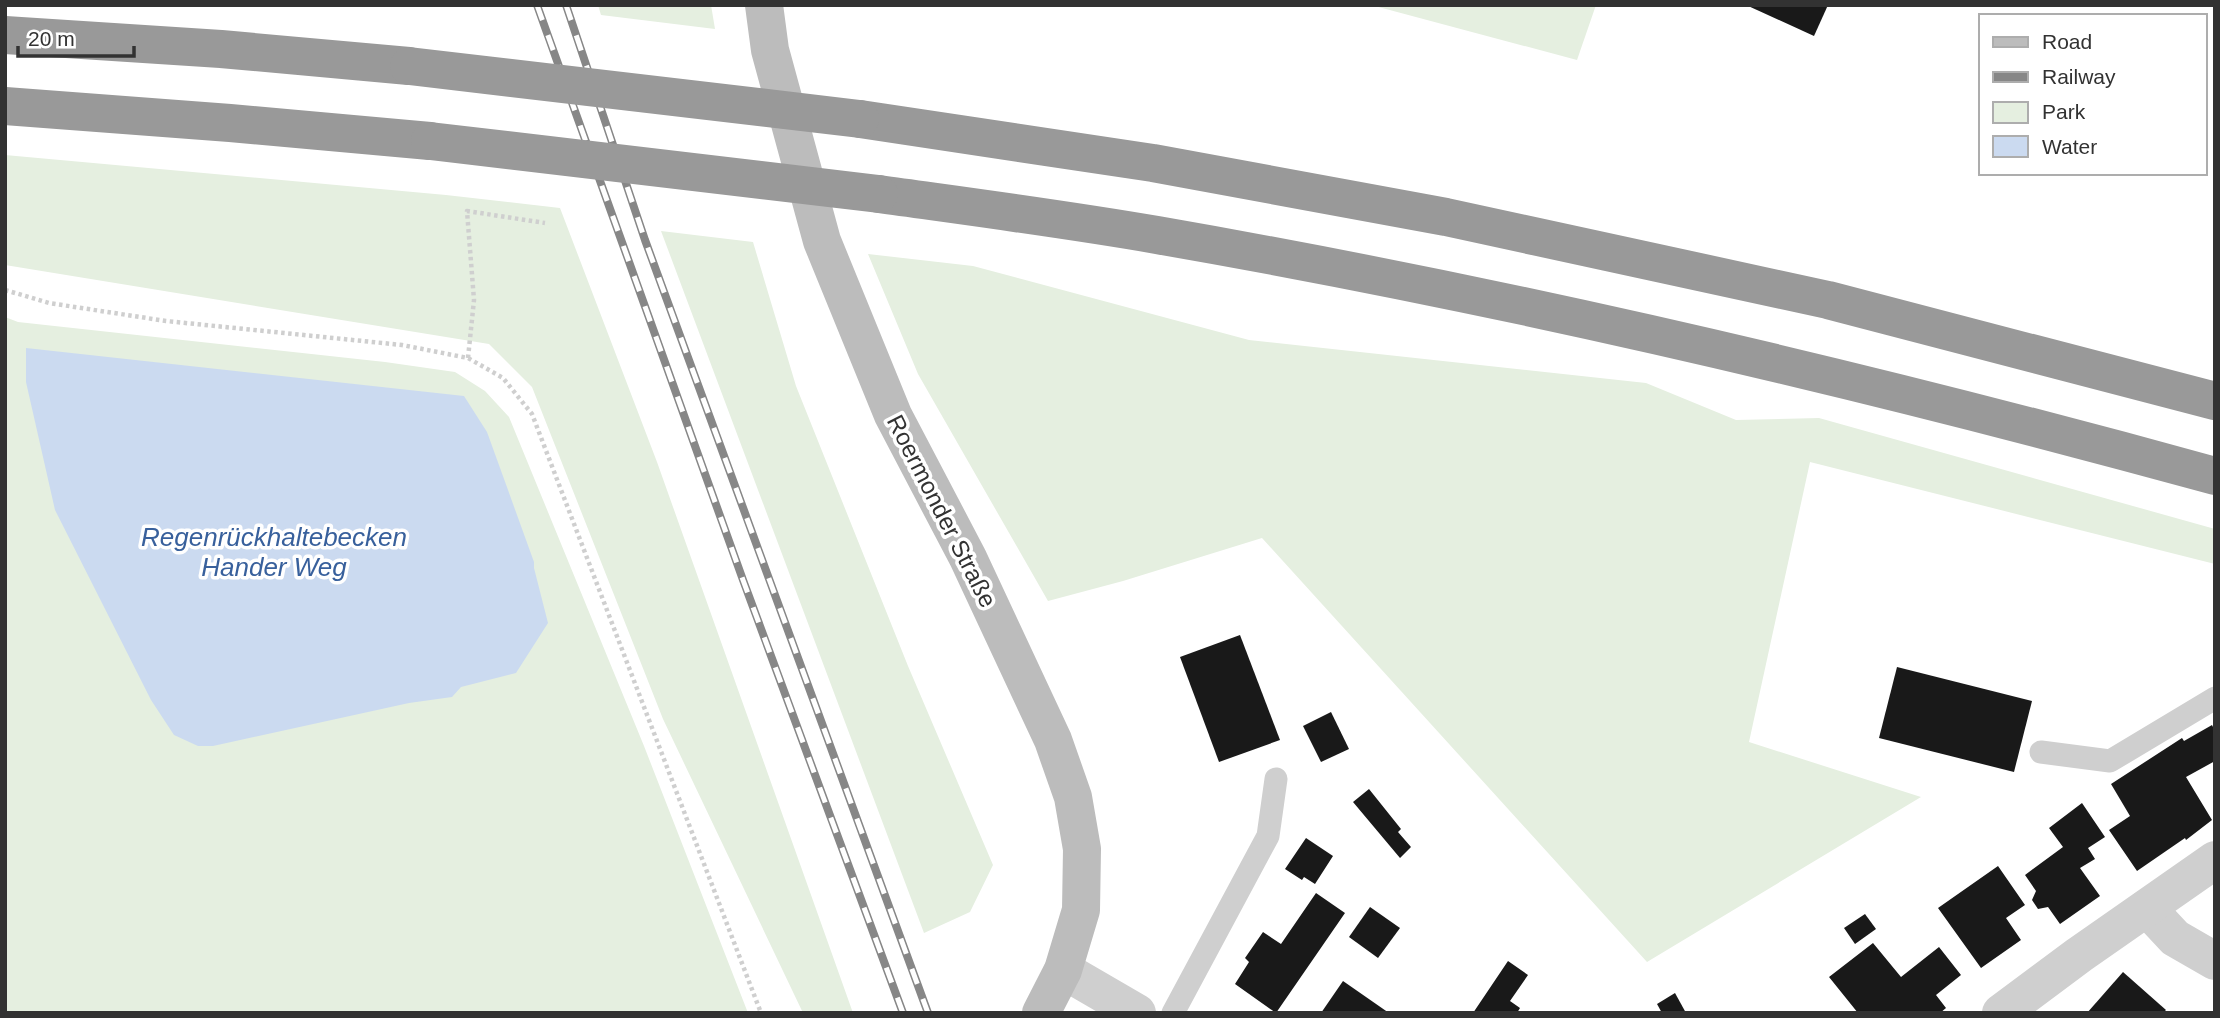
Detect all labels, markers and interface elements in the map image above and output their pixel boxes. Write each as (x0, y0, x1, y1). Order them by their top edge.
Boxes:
scale bar (18, 14, 133, 58)
legend (1979, 14, 2206, 175)
text: 20 m (28, 27, 75, 50)
text: Road (2042, 30, 2092, 53)
text: Railway (2042, 65, 2116, 88)
text: Park (2042, 100, 2086, 123)
text: Water (2042, 135, 2097, 158)
street label: Roermonder Straße (882, 410, 1002, 612)
water label: Regenrückhaltebecken Hander Weg (141, 522, 407, 582)

